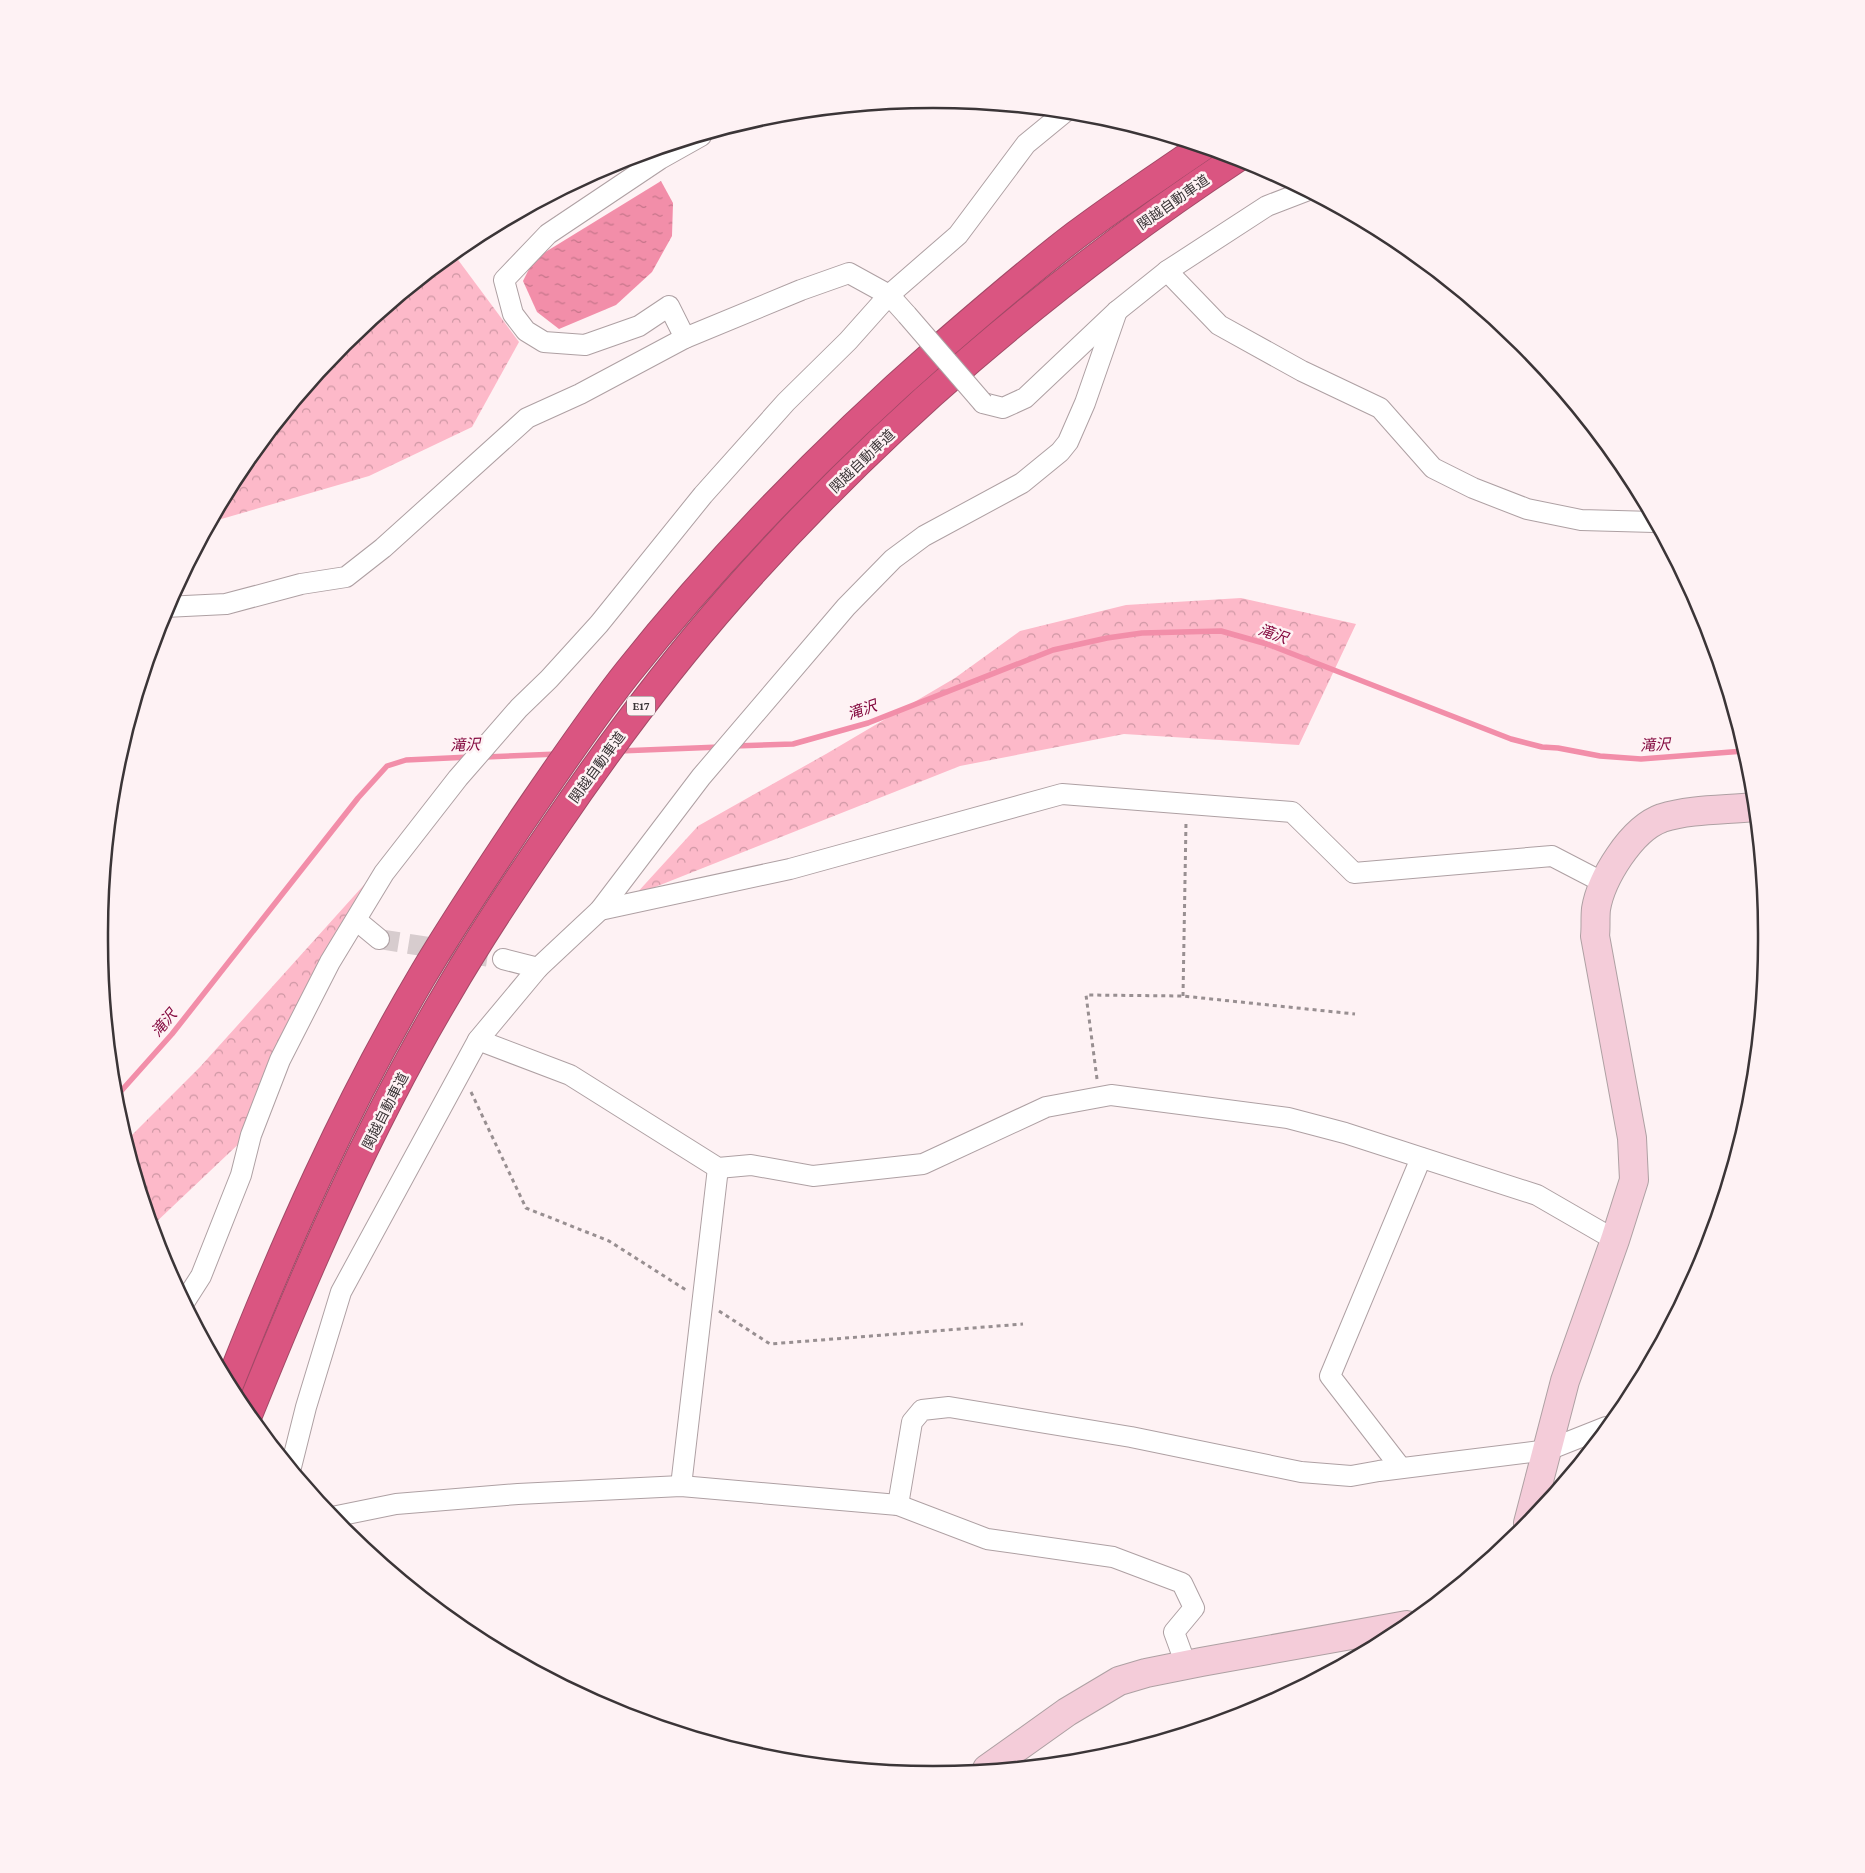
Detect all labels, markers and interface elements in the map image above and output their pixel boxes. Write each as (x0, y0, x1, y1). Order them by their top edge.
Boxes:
street label: 関越自動車道 (1134, 171, 1212, 233)
street label: 関越自動車道 (826, 426, 898, 496)
water label: 滝沢 (1256, 622, 1292, 647)
road number: E17 (627, 696, 655, 716)
water label: 滝沢 (845, 697, 881, 722)
street label: 関越自動車道 (566, 728, 628, 806)
water label: 滝沢 (450, 736, 482, 754)
water label: 滝沢 (1640, 736, 1672, 754)
water label: 滝沢 (148, 1005, 181, 1040)
street label: 関越自動車道 (359, 1070, 411, 1152)

